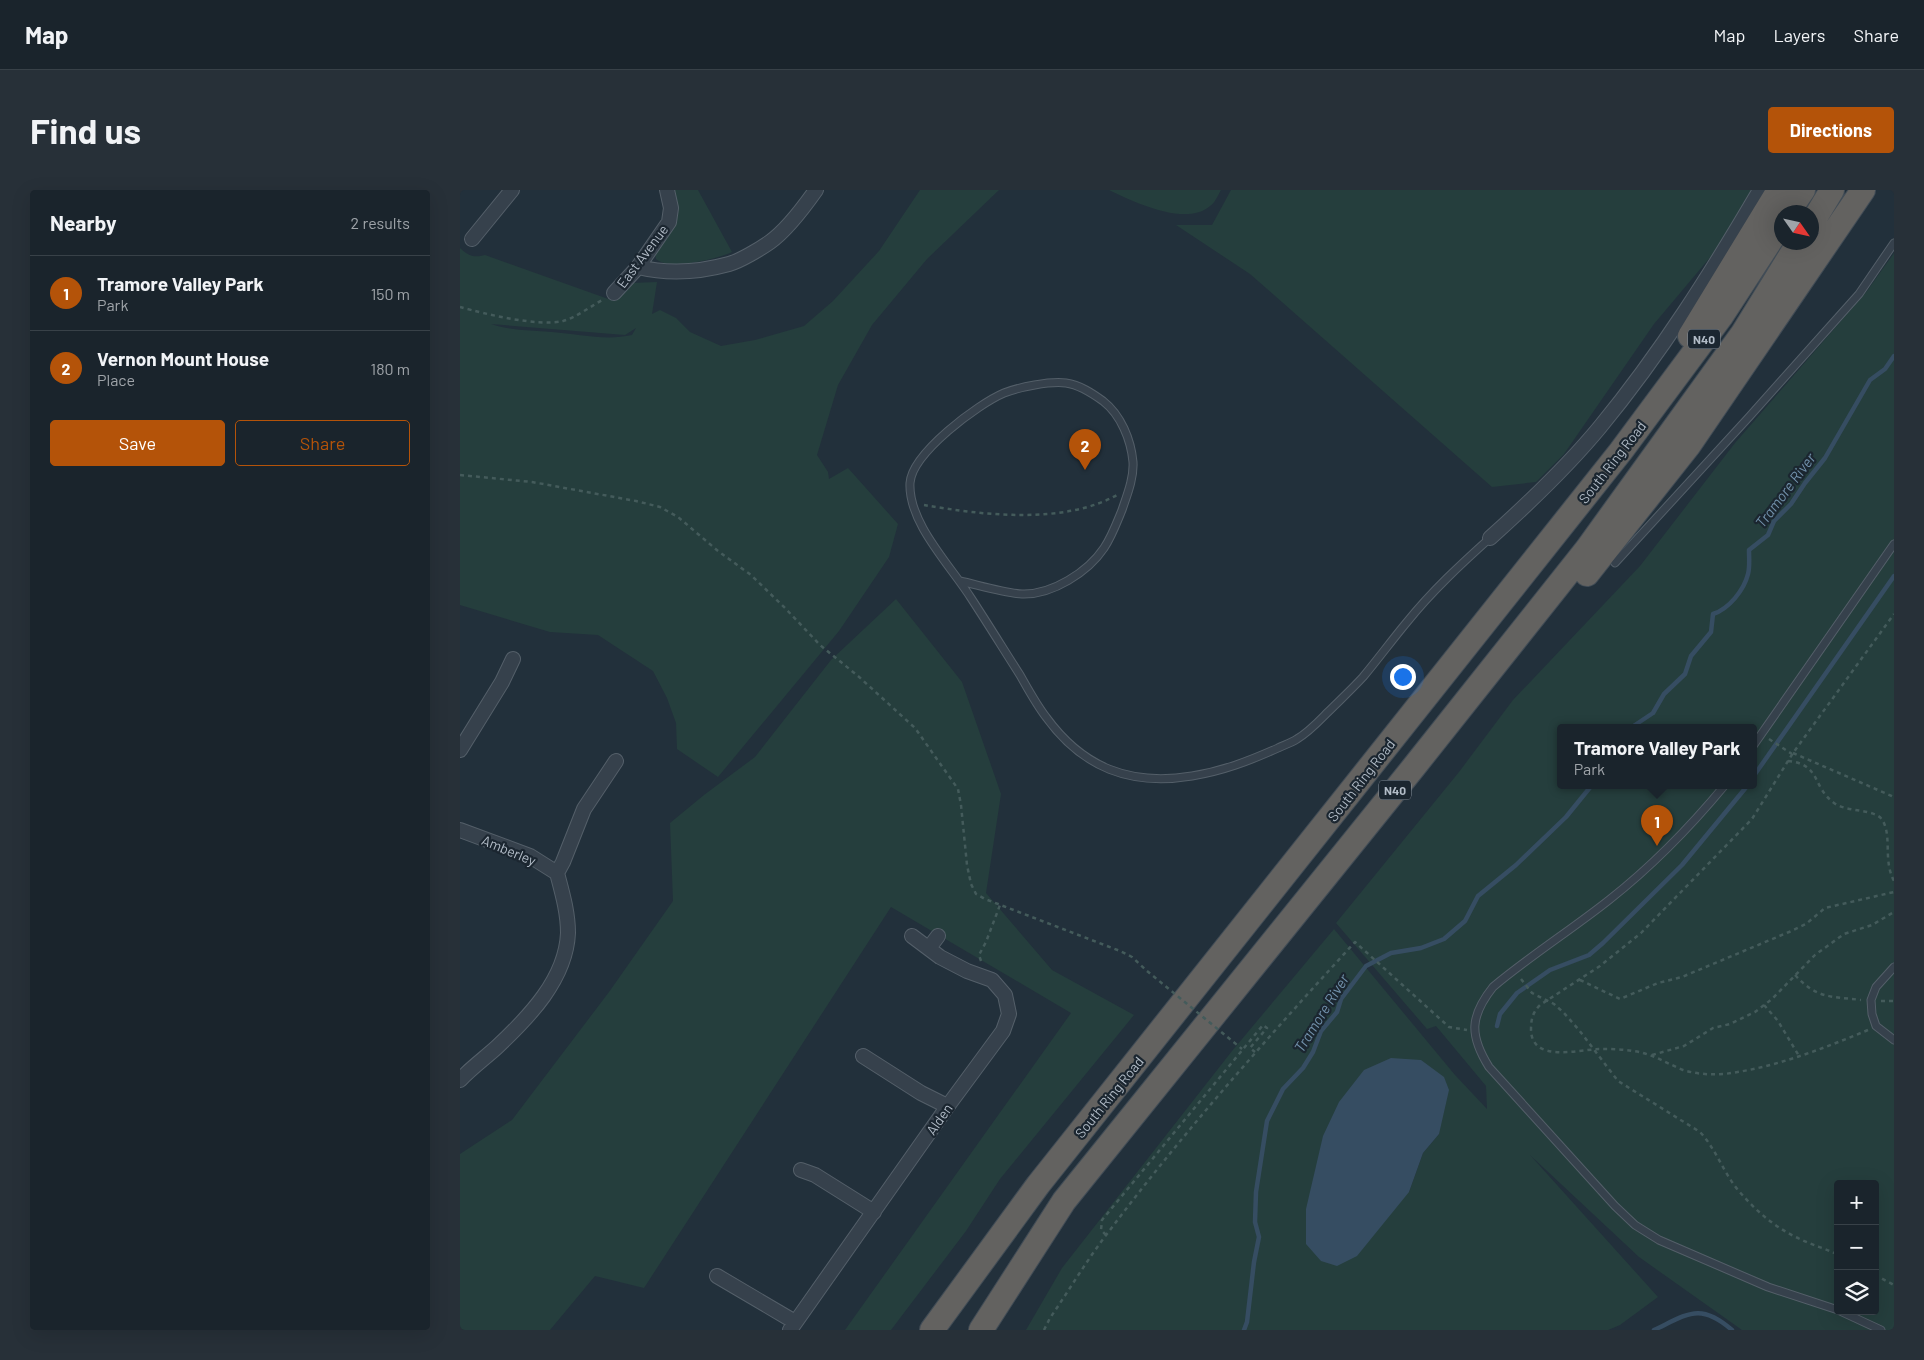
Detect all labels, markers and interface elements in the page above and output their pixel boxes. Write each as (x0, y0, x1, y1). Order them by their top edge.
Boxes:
text: Map (25, 20, 68, 49)
text: Map (1713, 24, 1745, 46)
text: Layers (1773, 24, 1826, 46)
text: Share (1854, 24, 1899, 46)
button: Directions (1768, 107, 1894, 153)
text: Find us (30, 109, 141, 151)
north arrow (1774, 205, 1819, 250)
text: Nearby (50, 210, 116, 235)
text: 2 results (351, 213, 410, 232)
street label: East Avenue (613, 221, 671, 291)
text: Tramore Valley Park (97, 272, 264, 295)
text: 1 (63, 284, 69, 303)
text: 150 m (371, 284, 410, 303)
text: Park (97, 295, 128, 314)
road number: N40 (1688, 330, 1720, 348)
text: Vernon Mount House (97, 347, 269, 370)
text: 2 (62, 359, 70, 378)
text: 180 m (371, 359, 410, 378)
text: Place (97, 370, 135, 389)
street label: South Ring Road (1575, 417, 1649, 507)
button: Save (50, 420, 225, 466)
button: Share (235, 420, 410, 466)
pin: 2 (1069, 429, 1101, 470)
water label: Tramore River (1751, 449, 1819, 531)
your location (1390, 664, 1416, 690)
popup (1557, 724, 1757, 789)
street label: South Ring Road (1324, 735, 1398, 825)
text: Tramore Valley Park (1574, 736, 1740, 759)
text: Park (1574, 759, 1605, 778)
road number: N40 (1379, 780, 1411, 800)
pin: 1 (1641, 805, 1673, 846)
street label: Amberley (479, 831, 539, 869)
water label: Tramore River (1290, 970, 1352, 1055)
street label: South Ring Road (1071, 1053, 1147, 1141)
street label: Alden (922, 1100, 956, 1138)
map controls (1834, 1180, 1879, 1315)
button: + (1834, 1180, 1879, 1225)
button: − (1834, 1225, 1879, 1270)
button: layers (1834, 1270, 1879, 1315)

